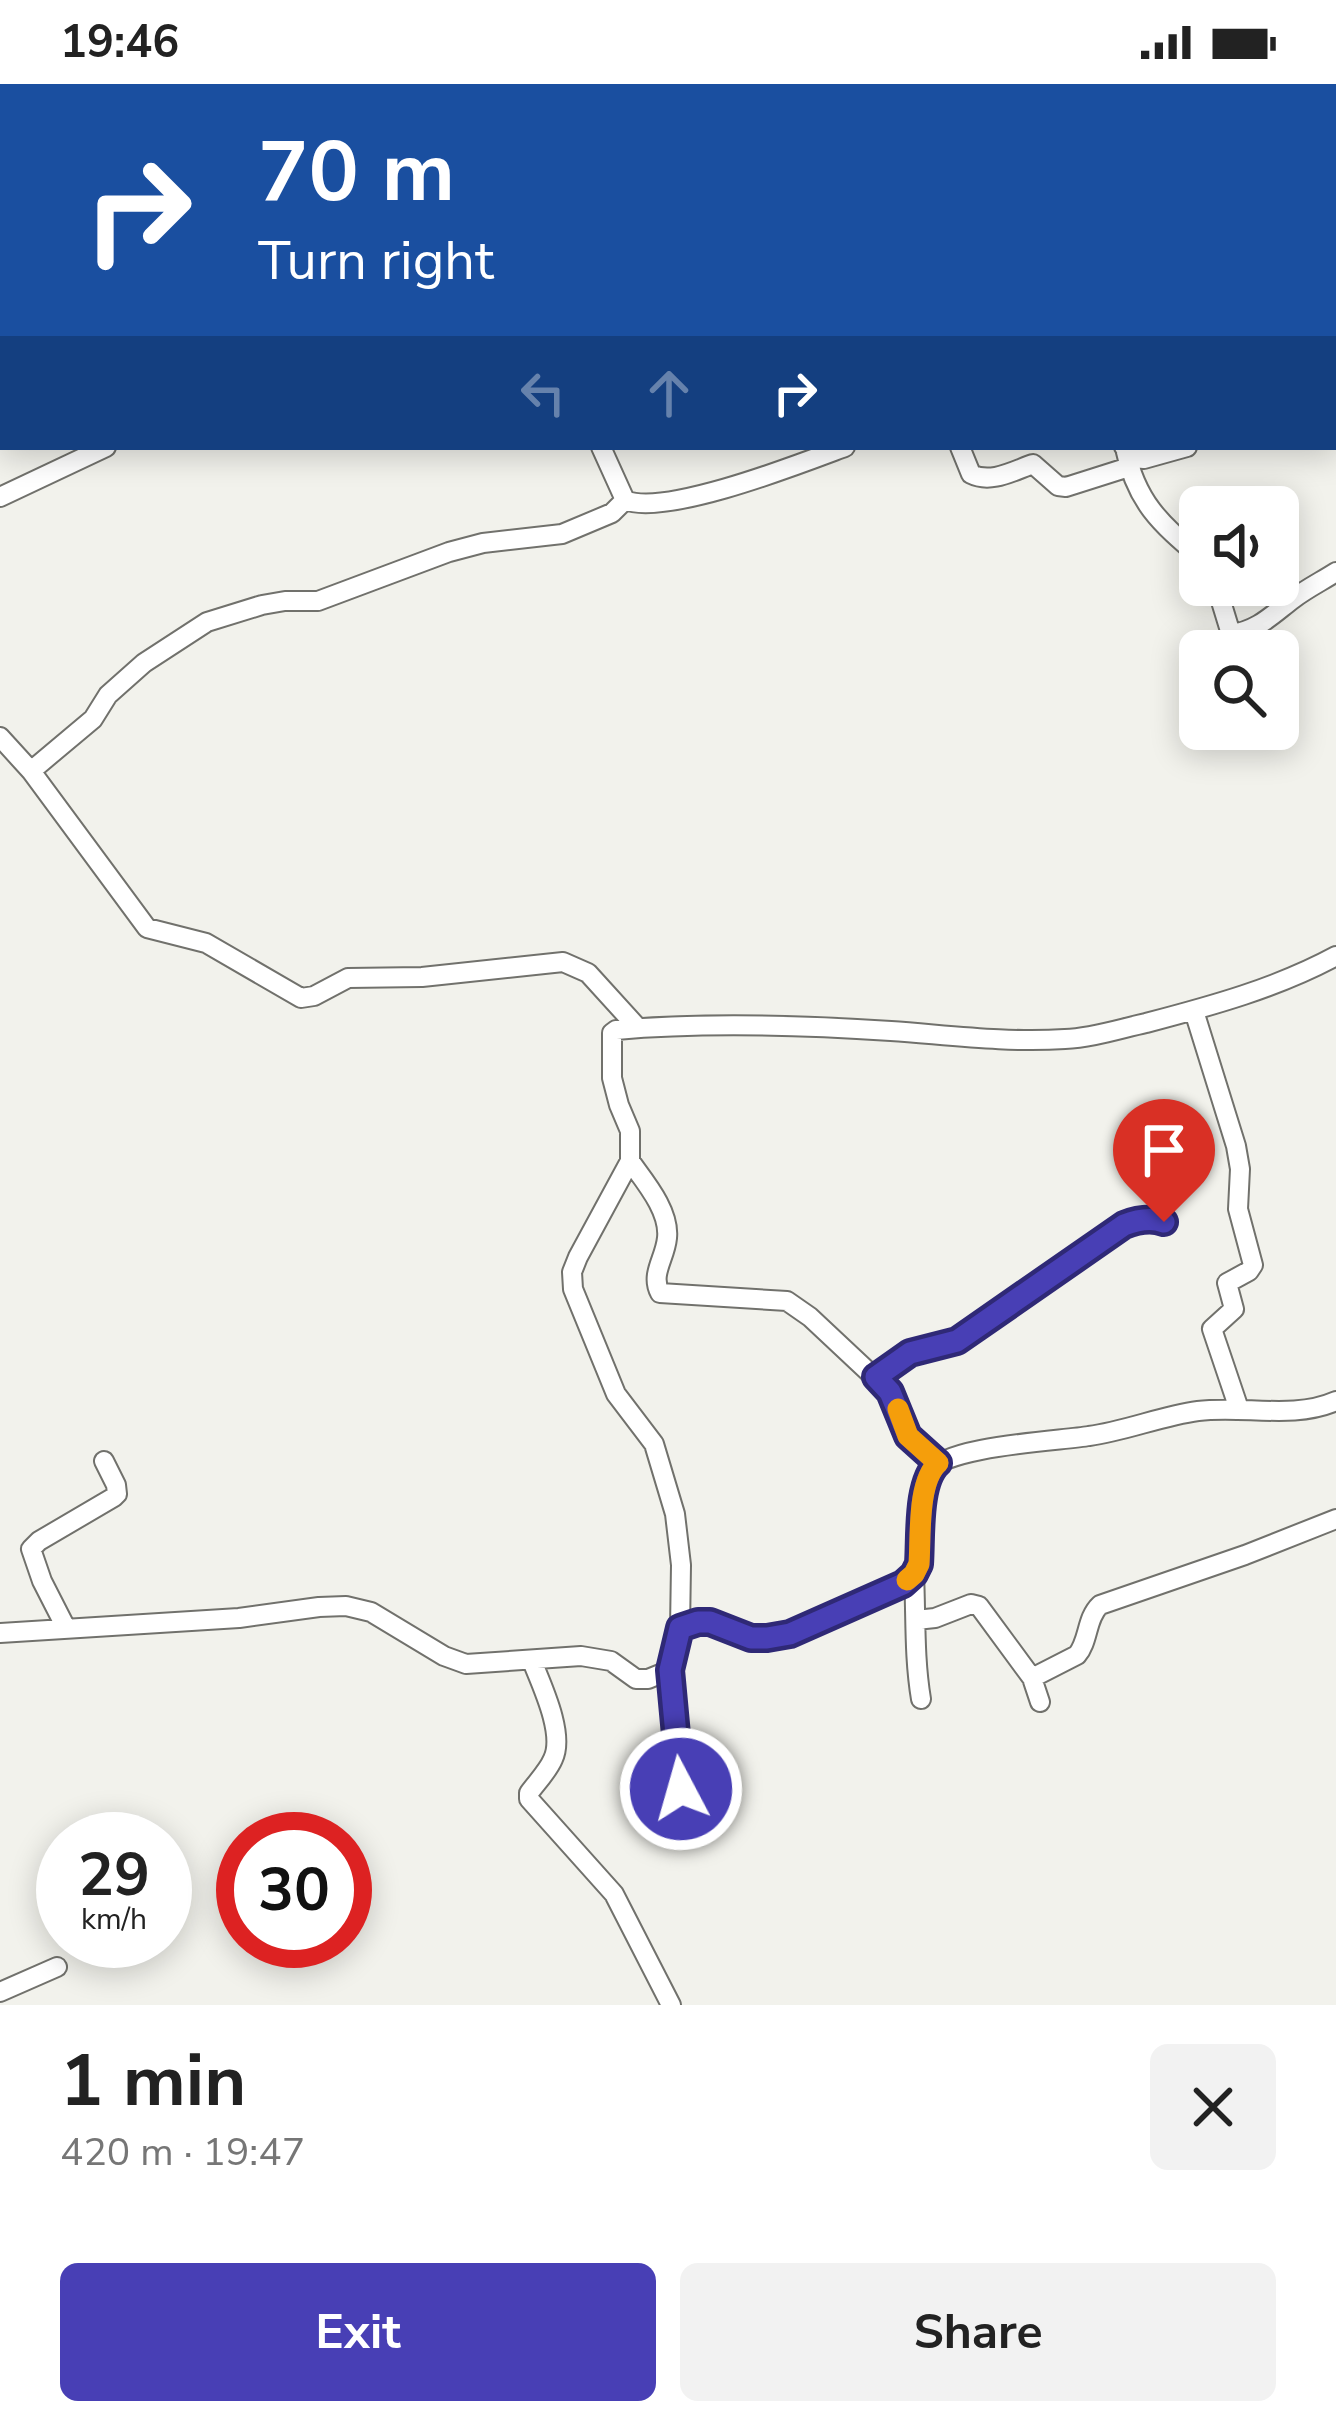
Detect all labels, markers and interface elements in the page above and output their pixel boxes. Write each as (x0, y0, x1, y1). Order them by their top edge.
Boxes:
text: 19:46 (60, 12, 179, 73)
text: 70 m (258, 115, 455, 230)
icon: right (60, 132, 216, 288)
text: Turn right (258, 224, 494, 298)
icon: left (510, 360, 576, 426)
icon: ahead (636, 360, 702, 426)
icon: right (762, 360, 828, 426)
map controls (1179, 486, 1299, 750)
button: sound (1179, 486, 1299, 606)
button: search (1179, 630, 1299, 750)
pin (1113, 1099, 1215, 1222)
icon: arrive (1131, 1117, 1197, 1183)
position arrow (618, 1726, 744, 1852)
speed limit sign: 30 (216, 1812, 372, 1968)
text: 29 (78, 1834, 150, 1916)
text: km/h (81, 1899, 147, 1940)
text: 1 min (60, 2032, 246, 2130)
button: close (1150, 2044, 1276, 2170)
text: 420 m · 19:47 (60, 2126, 305, 2179)
button: Exit (60, 2263, 656, 2401)
button: Share (680, 2263, 1276, 2401)

